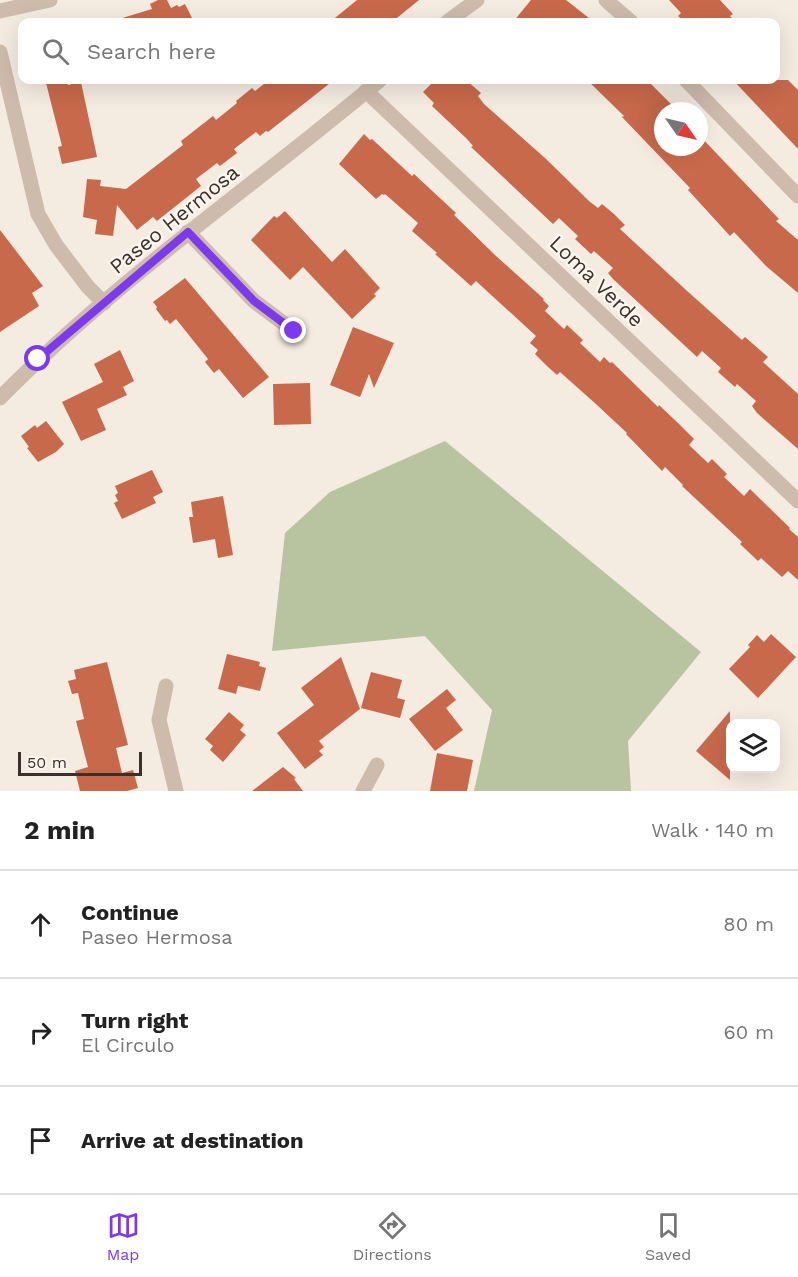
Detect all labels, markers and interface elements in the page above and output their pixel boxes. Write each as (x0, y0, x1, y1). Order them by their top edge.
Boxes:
search box (18, 18, 780, 84)
icon: search (39, 35, 72, 68)
text: Search here (87, 39, 216, 64)
north arrow (654, 102, 708, 156)
street label: Paseo Hermosa (104, 159, 244, 279)
street label: Loma Verde (545, 230, 649, 332)
route end (280, 317, 306, 343)
route start (24, 345, 50, 371)
map controls (726, 719, 780, 773)
button: layers (726, 719, 780, 773)
scale bar (18, 749, 142, 776)
text: 50 m (27, 753, 67, 772)
text: 2 min (24, 815, 95, 845)
text: Walk · 140 m (651, 818, 774, 842)
text: Continue (81, 900, 179, 925)
icon: ahead (24, 908, 57, 941)
text: 80 m (723, 912, 774, 936)
text: Paseo Hermosa (81, 925, 233, 949)
text: Turn right (81, 1008, 188, 1033)
icon: right (24, 1016, 57, 1049)
text: 60 m (724, 1020, 774, 1044)
text: El Circulo (81, 1033, 175, 1057)
icon: arrive (24, 1124, 57, 1157)
text: Arrive at destination (81, 1128, 304, 1153)
tab: Map (107, 1209, 140, 1264)
tab: Directions (353, 1209, 432, 1264)
tab: Saved (645, 1209, 691, 1264)

